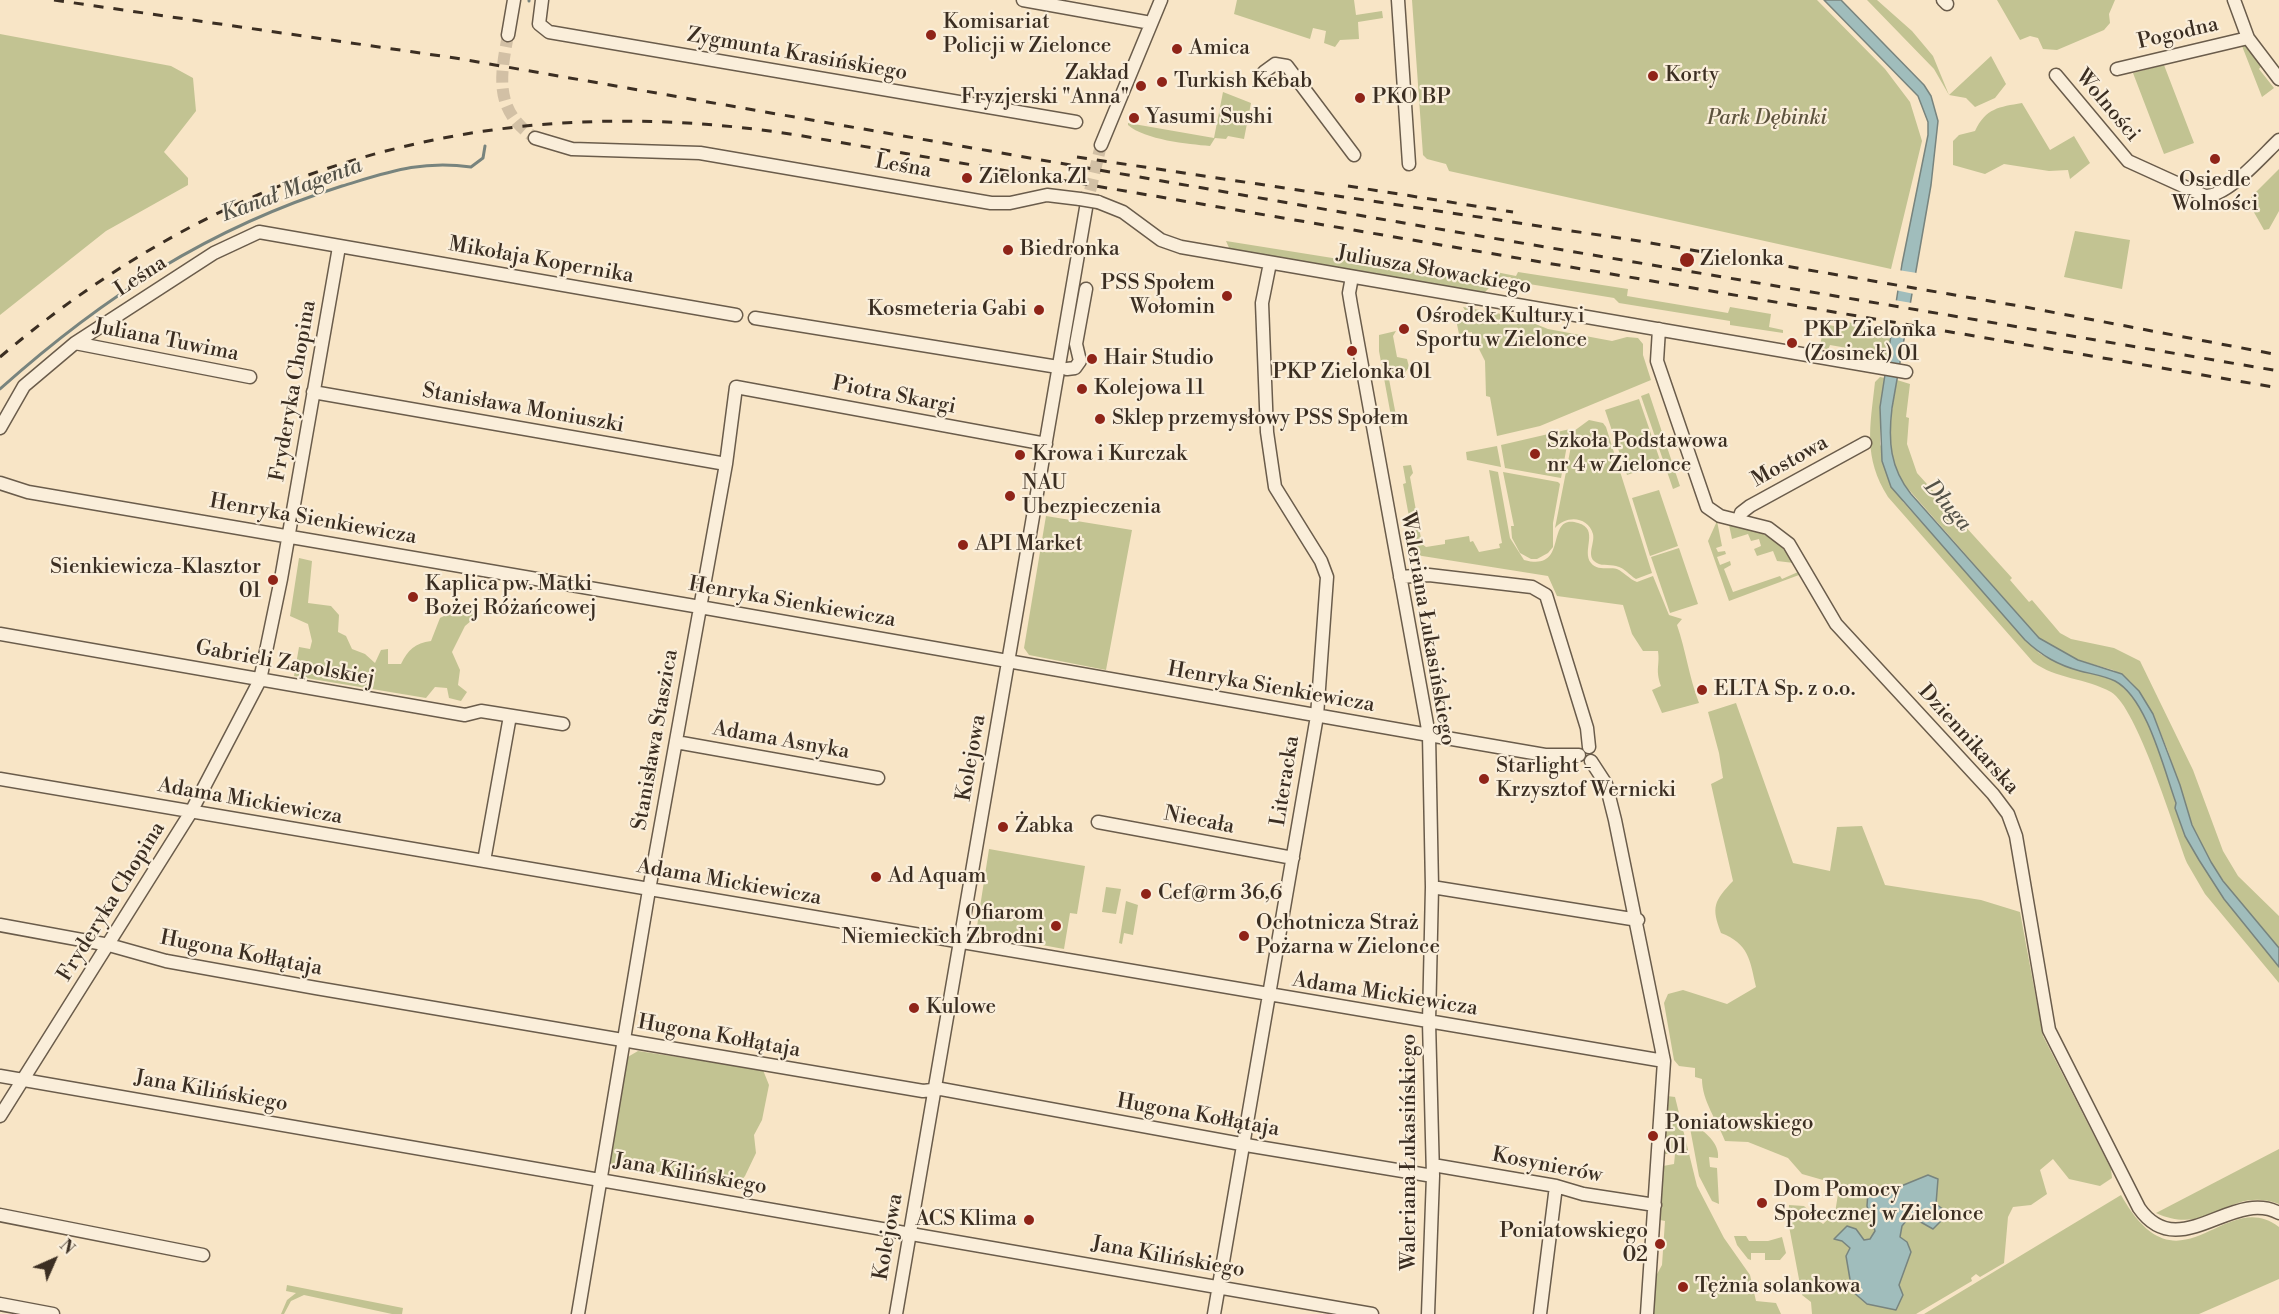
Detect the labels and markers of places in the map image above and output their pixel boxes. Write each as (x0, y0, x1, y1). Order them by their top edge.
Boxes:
place label: Komisariat Policji w Zielonce (943, 10, 1111, 60)
marker: Komisariat Policji w Zielonce (924, 28, 938, 42)
place label: Amica (1189, 36, 1250, 62)
marker: Amica (1170, 42, 1184, 56)
place label: Zakład Fryzjerski "Anna" (961, 61, 1129, 111)
place label: Korty (1665, 63, 1719, 89)
place label: Turkish Kebab (1174, 69, 1312, 95)
marker: Korty (1646, 69, 1660, 83)
marker: Turkish Kebab (1155, 75, 1169, 89)
marker: Zakład Fryzjerski "Anna" (1134, 79, 1148, 93)
place label: PKO BP (1372, 85, 1451, 111)
marker: PKO BP (1353, 91, 1367, 105)
place label: Yasumi Sushi (1146, 105, 1273, 131)
marker: Yasumi Sushi (1127, 111, 1141, 125)
marker: Osiedle Wolności (2208, 152, 2222, 166)
place label: Zielonka Zl (979, 165, 1087, 191)
place label: Osiedle Wolności (2172, 168, 2258, 218)
marker: Zielonka Zl (960, 171, 974, 185)
place label: Biedronka (1020, 237, 1120, 263)
marker: Biedronka (1001, 243, 1015, 257)
place label: Zielonka (1700, 247, 1784, 273)
marker: Zielonka (1678, 251, 1696, 269)
place label: PSS Społem Wołomin (1101, 271, 1215, 321)
marker: PSS Społem Wołomin (1220, 289, 1234, 303)
place label: Kosmeteria Gabi (868, 297, 1027, 323)
marker: Kosmeteria Gabi (1032, 303, 1046, 317)
place label: Ośrodek Kultury i Sportu w Zielonce (1416, 304, 1587, 354)
place label: PKP Zielonka (Zosinek) 01 (1804, 318, 1936, 368)
marker: Ośrodek Kultury i Sportu w Zielonce (1397, 322, 1411, 336)
marker: PKP Zielonka (Zosinek) 01 (1785, 336, 1799, 350)
marker: PKP Zielonka 01 (1345, 344, 1359, 358)
place label: Hair Studio (1104, 346, 1214, 372)
marker: Hair Studio (1085, 352, 1099, 366)
place label: PKP Zielonka 01 (1273, 360, 1431, 386)
place label: Kolejowa 11 (1094, 376, 1204, 402)
marker: Kolejowa 11 (1075, 382, 1089, 396)
place label: Sklep przemysłowy PSS Społem (1112, 406, 1409, 432)
marker: Sklep przemysłowy PSS Społem (1093, 412, 1107, 426)
place label: Szkoła Podstawowa nr 4 w Zielonce (1547, 429, 1728, 479)
place label: Krowa i Kurczak (1032, 442, 1187, 468)
marker: Szkoła Podstawowa nr 4 w Zielonce (1528, 447, 1542, 461)
marker: Krowa i Kurczak (1013, 448, 1027, 462)
place label: NAU Ubezpieczenia (1022, 471, 1161, 521)
marker: NAU Ubezpieczenia (1003, 489, 1017, 503)
place label: API Market (975, 532, 1083, 558)
marker: API Market (956, 538, 970, 552)
place label: Sienkiewicza-Klasztor 01 (50, 555, 261, 605)
place label: Kaplica pw. Matki Bożej Różańcowej (425, 572, 597, 622)
marker: Sienkiewicza-Klasztor 01 (266, 573, 280, 587)
marker: Kaplica pw. Matki Bożej Różańcowej (406, 590, 420, 604)
place label: ELTA Sp. z o.o. (1714, 677, 1855, 703)
marker: ELTA Sp. z o.o. (1695, 683, 1709, 697)
place label: Starlight - Krzysztof Wernicki (1496, 754, 1676, 804)
marker: Starlight - Krzysztof Wernicki (1477, 772, 1491, 786)
place label: Żabka (1015, 814, 1074, 840)
marker: Żabka (996, 820, 1010, 834)
place label: Ad Aquam (888, 864, 986, 890)
marker: Ad Aquam (869, 870, 883, 884)
place label: Cef@rm 36,6 (1158, 881, 1282, 907)
marker: Cef@rm 36,6 (1139, 887, 1153, 901)
place label: Ofiarom Niemieckich Zbrodni (841, 901, 1044, 951)
place label: Ochotnicza Straż Pożarna w Zielonce (1256, 911, 1440, 961)
marker: Ofiarom Niemieckich Zbrodni (1049, 919, 1063, 933)
marker: Ochotnicza Straż Pożarna w Zielonce (1237, 929, 1251, 943)
place label: Kulowe (926, 995, 996, 1021)
marker: Kulowe (907, 1001, 921, 1015)
place label: Poniatowskiego 01 (1665, 1111, 1814, 1161)
marker: Poniatowskiego 01 (1646, 1129, 1660, 1143)
place label: Dom Pomocy Społecznej w Zielonce (1774, 1178, 1984, 1228)
marker: Dom Pomocy Społecznej w Zielonce (1755, 1196, 1769, 1210)
place label: ACS Klima (915, 1207, 1017, 1233)
marker: ACS Klima (1022, 1213, 1036, 1227)
place label: Poniatowskiego 02 (1499, 1219, 1648, 1269)
marker: Poniatowskiego 02 (1653, 1237, 1667, 1251)
place label: Tężnia solankowa (1695, 1274, 1861, 1300)
marker: Tężnia solankowa (1676, 1280, 1690, 1294)

